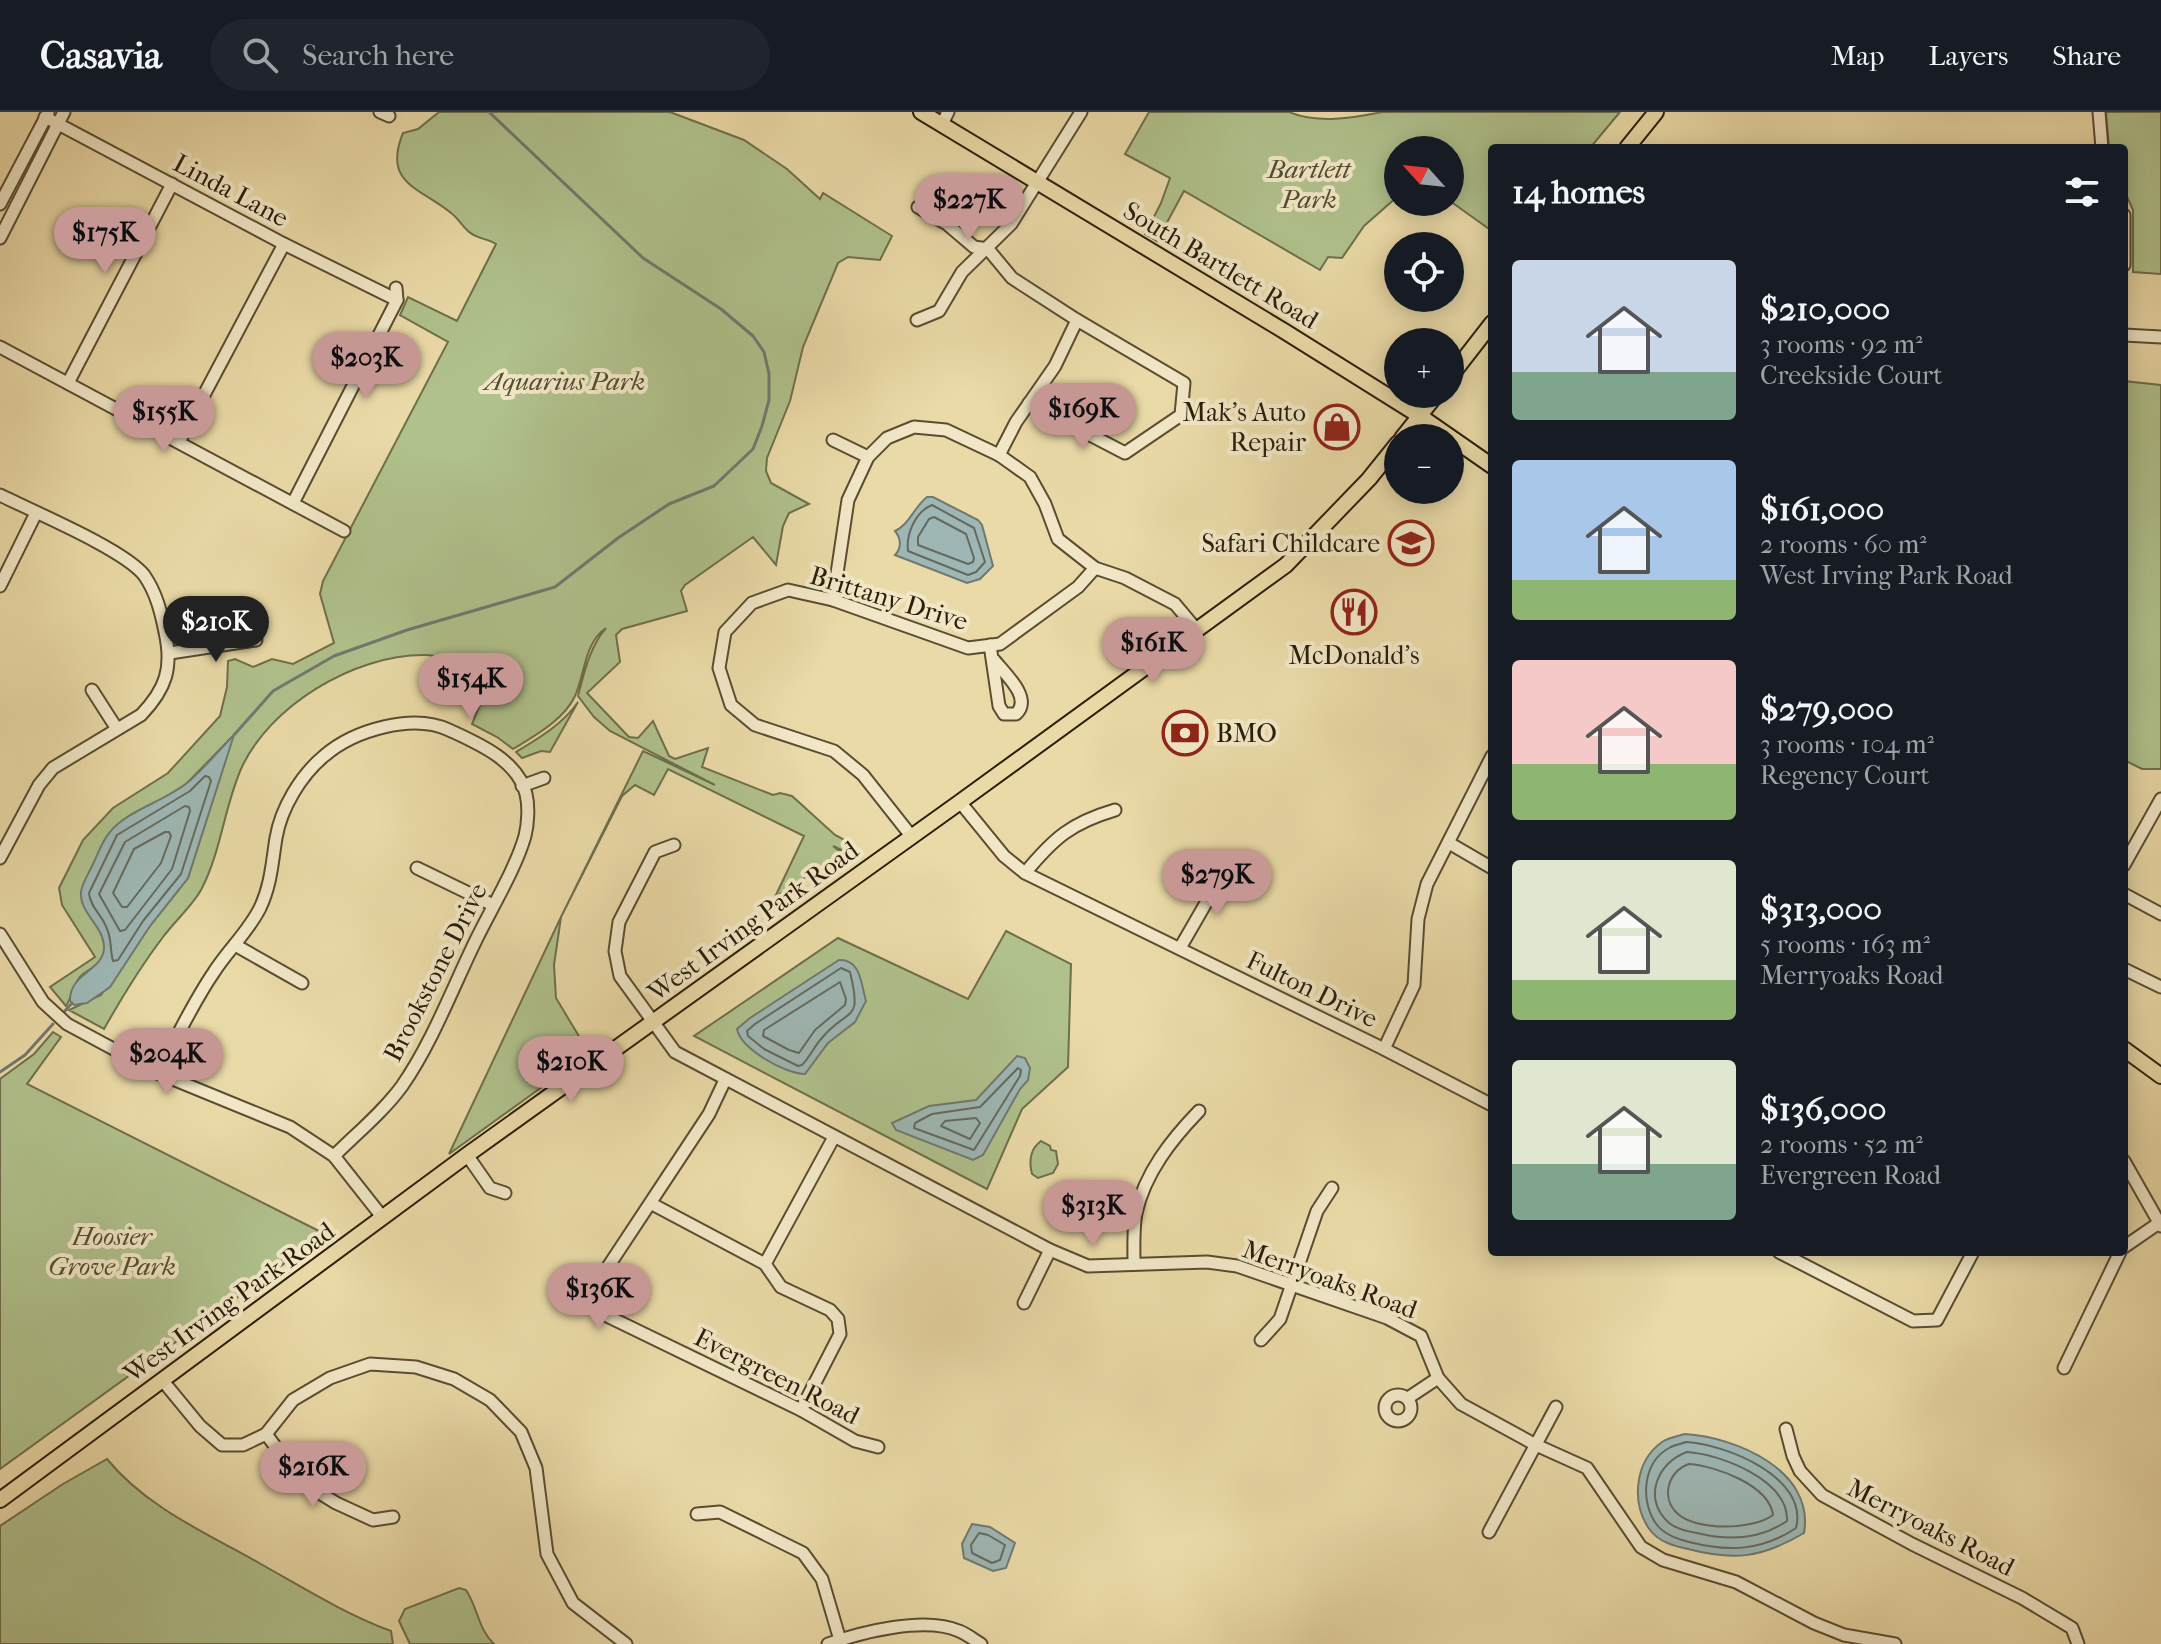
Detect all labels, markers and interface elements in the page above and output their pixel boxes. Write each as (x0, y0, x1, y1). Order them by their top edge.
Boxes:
search box (210, 19, 770, 91)
text: Casavia (40, 33, 162, 78)
icon: search (238, 33, 282, 77)
text: Search here (302, 38, 454, 73)
text: Map (1831, 39, 1884, 72)
text: Layers (1928, 39, 2008, 72)
text: Share (2052, 39, 2121, 72)
north arrow (1384, 136, 1464, 216)
map controls (1384, 136, 1464, 504)
street label: Linda Lane (168, 147, 294, 234)
park label: Bartlett Park (1265, 154, 1353, 215)
icon: filters (2060, 170, 2104, 214)
text: 14 homes (1512, 172, 1645, 212)
pin: $227K (913, 174, 1025, 242)
text: $227K (933, 184, 1005, 215)
street label: South Bartlett Road (1118, 195, 1324, 336)
pin: $175K (49, 207, 161, 275)
text: $175K (72, 217, 138, 248)
button: locate (1384, 232, 1464, 312)
text: $210,000 (1760, 289, 1890, 329)
icon: home (1576, 292, 1672, 388)
button: + (1384, 328, 1464, 408)
text: 3 rooms · 92 m² (1760, 329, 1923, 360)
pin: $203K (310, 332, 422, 400)
text: $203K (330, 342, 402, 373)
text: Creekside Court (1760, 360, 1943, 391)
park label: Aquarius Park (482, 366, 645, 397)
pin: $169K (1027, 383, 1139, 451)
pin: $155K (108, 386, 220, 454)
text: $169K (1048, 393, 1118, 424)
text: $155K (132, 396, 196, 427)
place label: Mak's Auto Repair (1183, 397, 1306, 458)
shop icon: Mak's Auto Repair (1313, 403, 1361, 451)
button: − (1384, 424, 1464, 504)
text: $161,000 (1760, 489, 1884, 529)
icon: home (1576, 492, 1672, 588)
school or university icon: Safari Childcare (1387, 519, 1435, 567)
place label: Safari Childcare (1201, 528, 1380, 559)
text: 2 rooms · 60 m² (1760, 529, 1927, 560)
street label: Brittany Drive (806, 560, 972, 637)
text: West Irving Park Road (1760, 560, 2013, 591)
restaurant icon: McDonald's (1330, 588, 1378, 636)
pin: $210K (160, 596, 272, 664)
text: $210K (181, 606, 251, 637)
pin: $161K (1097, 617, 1209, 685)
text: $161K (1120, 627, 1186, 658)
place label: McDonald's (1289, 640, 1420, 671)
pin: $154K (415, 653, 527, 721)
text: $154K (437, 663, 505, 694)
text: $279,000 (1760, 689, 1894, 729)
icon: home (1576, 692, 1672, 788)
bank icon: BMO (1161, 709, 1209, 757)
place label: BMO (1216, 718, 1277, 749)
text: 3 rooms · 104 m² (1760, 729, 1934, 760)
text: Regency Court (1760, 760, 1930, 791)
street label: West Irving Park Road (641, 834, 865, 1009)
pin: $279K (1161, 849, 1273, 917)
text: $279K (1181, 859, 1253, 890)
street label: Brookstone Drive (377, 878, 494, 1067)
text: $313,000 (1760, 889, 1882, 929)
icon: home (1576, 892, 1672, 988)
text: 5 rooms · 163 m² (1760, 929, 1930, 960)
street label: Fulton Drive (1241, 944, 1383, 1035)
text: Merryoaks Road (1760, 960, 1943, 991)
pin: $204K (111, 1028, 223, 1096)
pin: $210K (515, 1036, 627, 1104)
text: $204K (129, 1038, 205, 1069)
text: $210K (536, 1046, 606, 1077)
text: $136,000 (1760, 1089, 1887, 1129)
icon: home (1576, 1092, 1672, 1188)
text: 2 rooms · 52 m² (1760, 1129, 1923, 1160)
text: Evergreen Road (1760, 1160, 1941, 1191)
pin: $313K (1037, 1180, 1149, 1248)
text: $313K (1061, 1190, 1125, 1221)
street label: West Irving Park Road (117, 1215, 341, 1390)
park label: Hoosier Grove Park (48, 1221, 176, 1282)
street label: Merryoaks Road (1238, 1234, 1422, 1326)
pin: $136K (543, 1263, 655, 1331)
text: $136K (565, 1273, 633, 1304)
street label: Evergreen Road (689, 1322, 865, 1432)
pin: $216K (257, 1441, 369, 1509)
text: $216K (278, 1451, 348, 1482)
street label: Merryoaks Road (1842, 1472, 2020, 1583)

